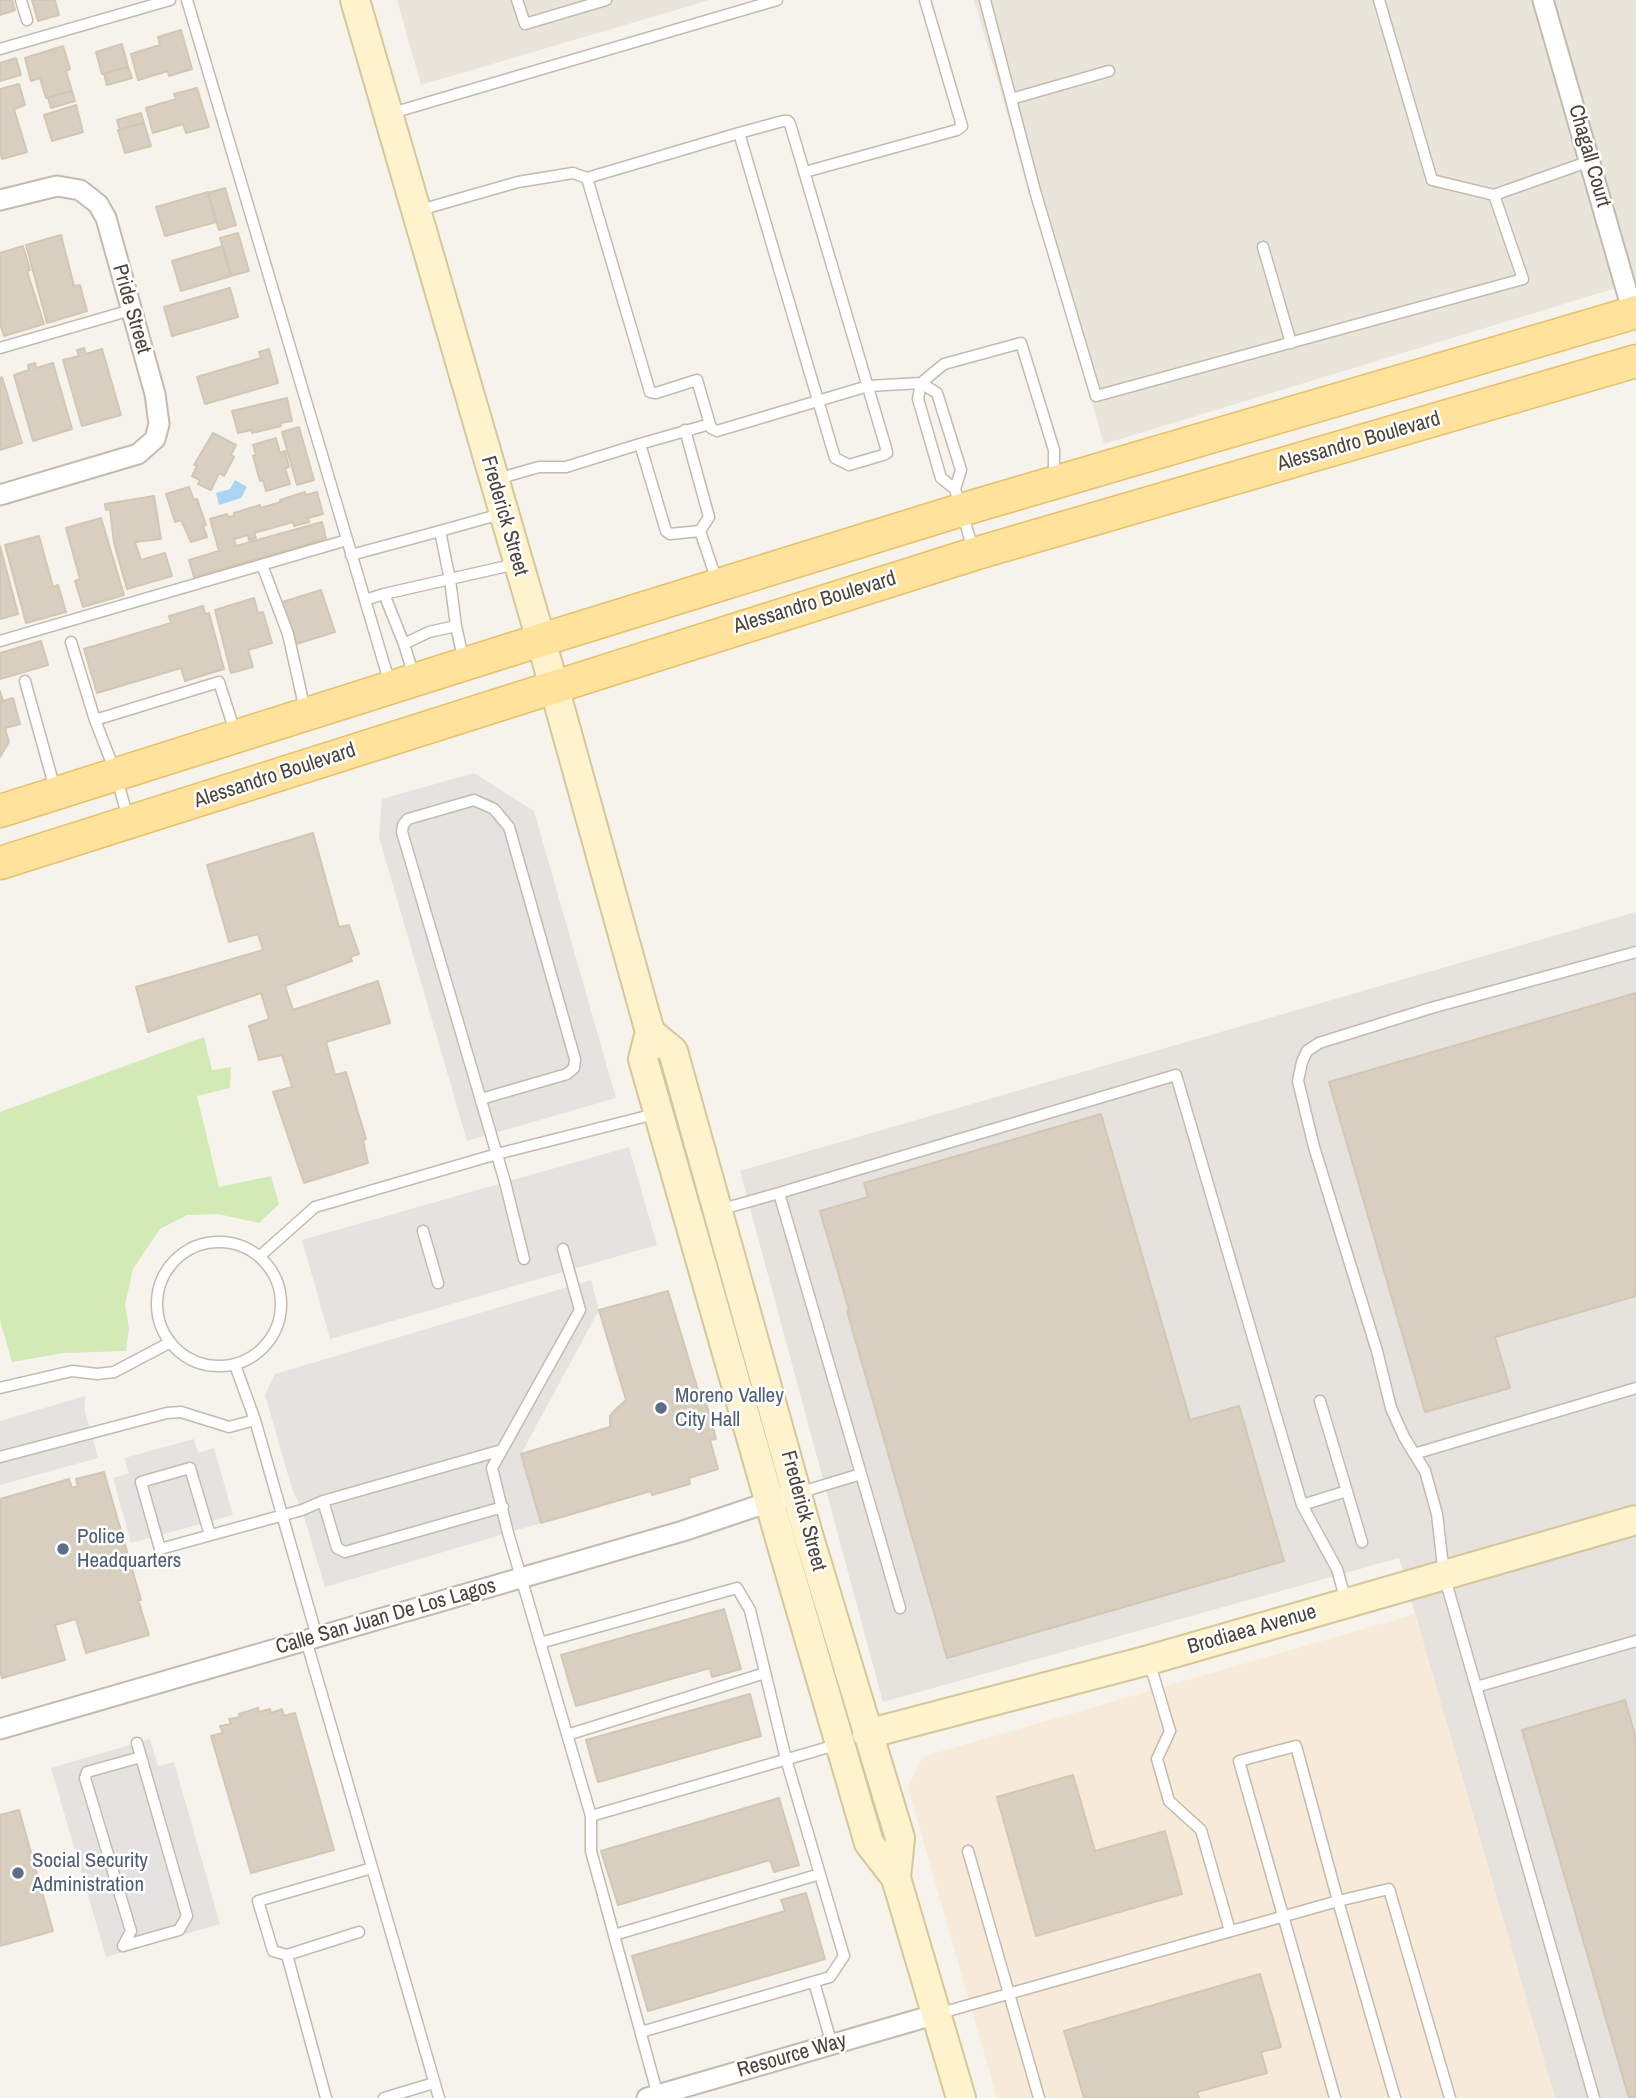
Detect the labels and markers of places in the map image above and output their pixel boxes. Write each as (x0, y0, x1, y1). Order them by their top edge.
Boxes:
place label: Moreno Valley City Hall (675, 1383, 784, 1433)
marker: Moreno Valley City Hall (653, 1400, 669, 1416)
place label: Police Headquarters (77, 1524, 181, 1574)
marker: Police Headquarters (55, 1541, 71, 1557)
place label: Social Security Administration (32, 1848, 148, 1898)
marker: Social Security Administration (10, 1865, 26, 1881)

